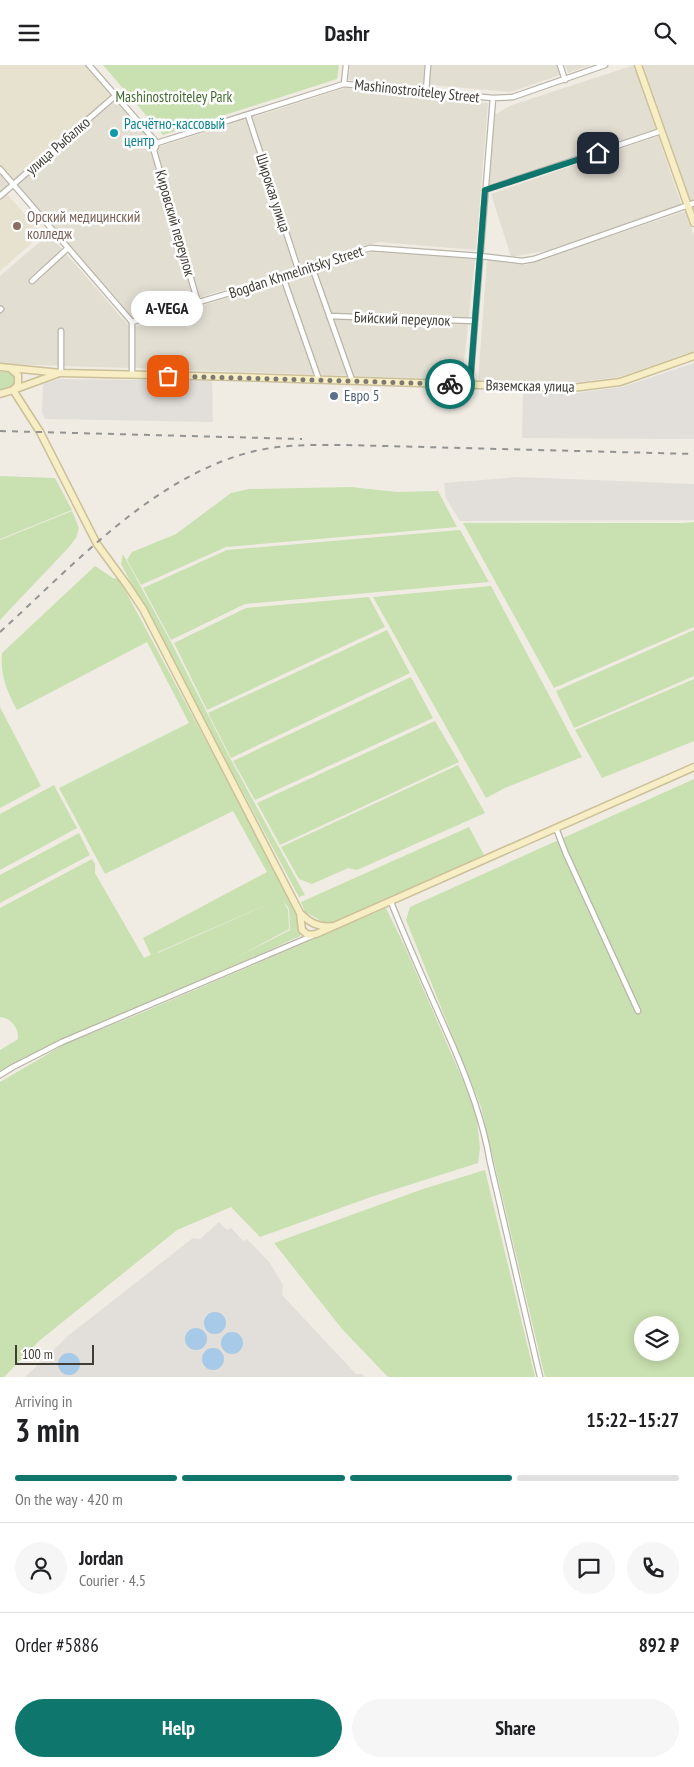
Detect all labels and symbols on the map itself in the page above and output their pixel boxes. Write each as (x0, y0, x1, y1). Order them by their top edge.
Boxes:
street label: Mashinostroiteley Street (354, 74, 481, 107)
park label: Mashinostroiteley Park (116, 87, 233, 106)
street label: улица Рыбалко (22, 112, 94, 179)
place label: Расчётно-кассовый центр (124, 114, 225, 150)
marker: Расчётно-кассовый центр (108, 127, 120, 139)
pin (577, 132, 619, 174)
street label: Широкая улица (252, 151, 295, 235)
street label: Кировский переулок (151, 168, 200, 278)
place label: Орский медицинский колледж (27, 207, 140, 243)
marker: Орский медицинский колледж (11, 220, 23, 232)
street label: Bogdan Khmelnitsky Street (226, 241, 365, 302)
callout: A-VEGA (132, 291, 204, 326)
street label: Бийский переулок (354, 307, 451, 330)
pin (147, 355, 189, 397)
courier (425, 359, 475, 409)
street label: Вяземская улица (485, 375, 575, 396)
place label: Евро 5 (344, 386, 379, 405)
marker: Евро 5 (328, 390, 340, 402)
scale bar (15, 1342, 94, 1365)

